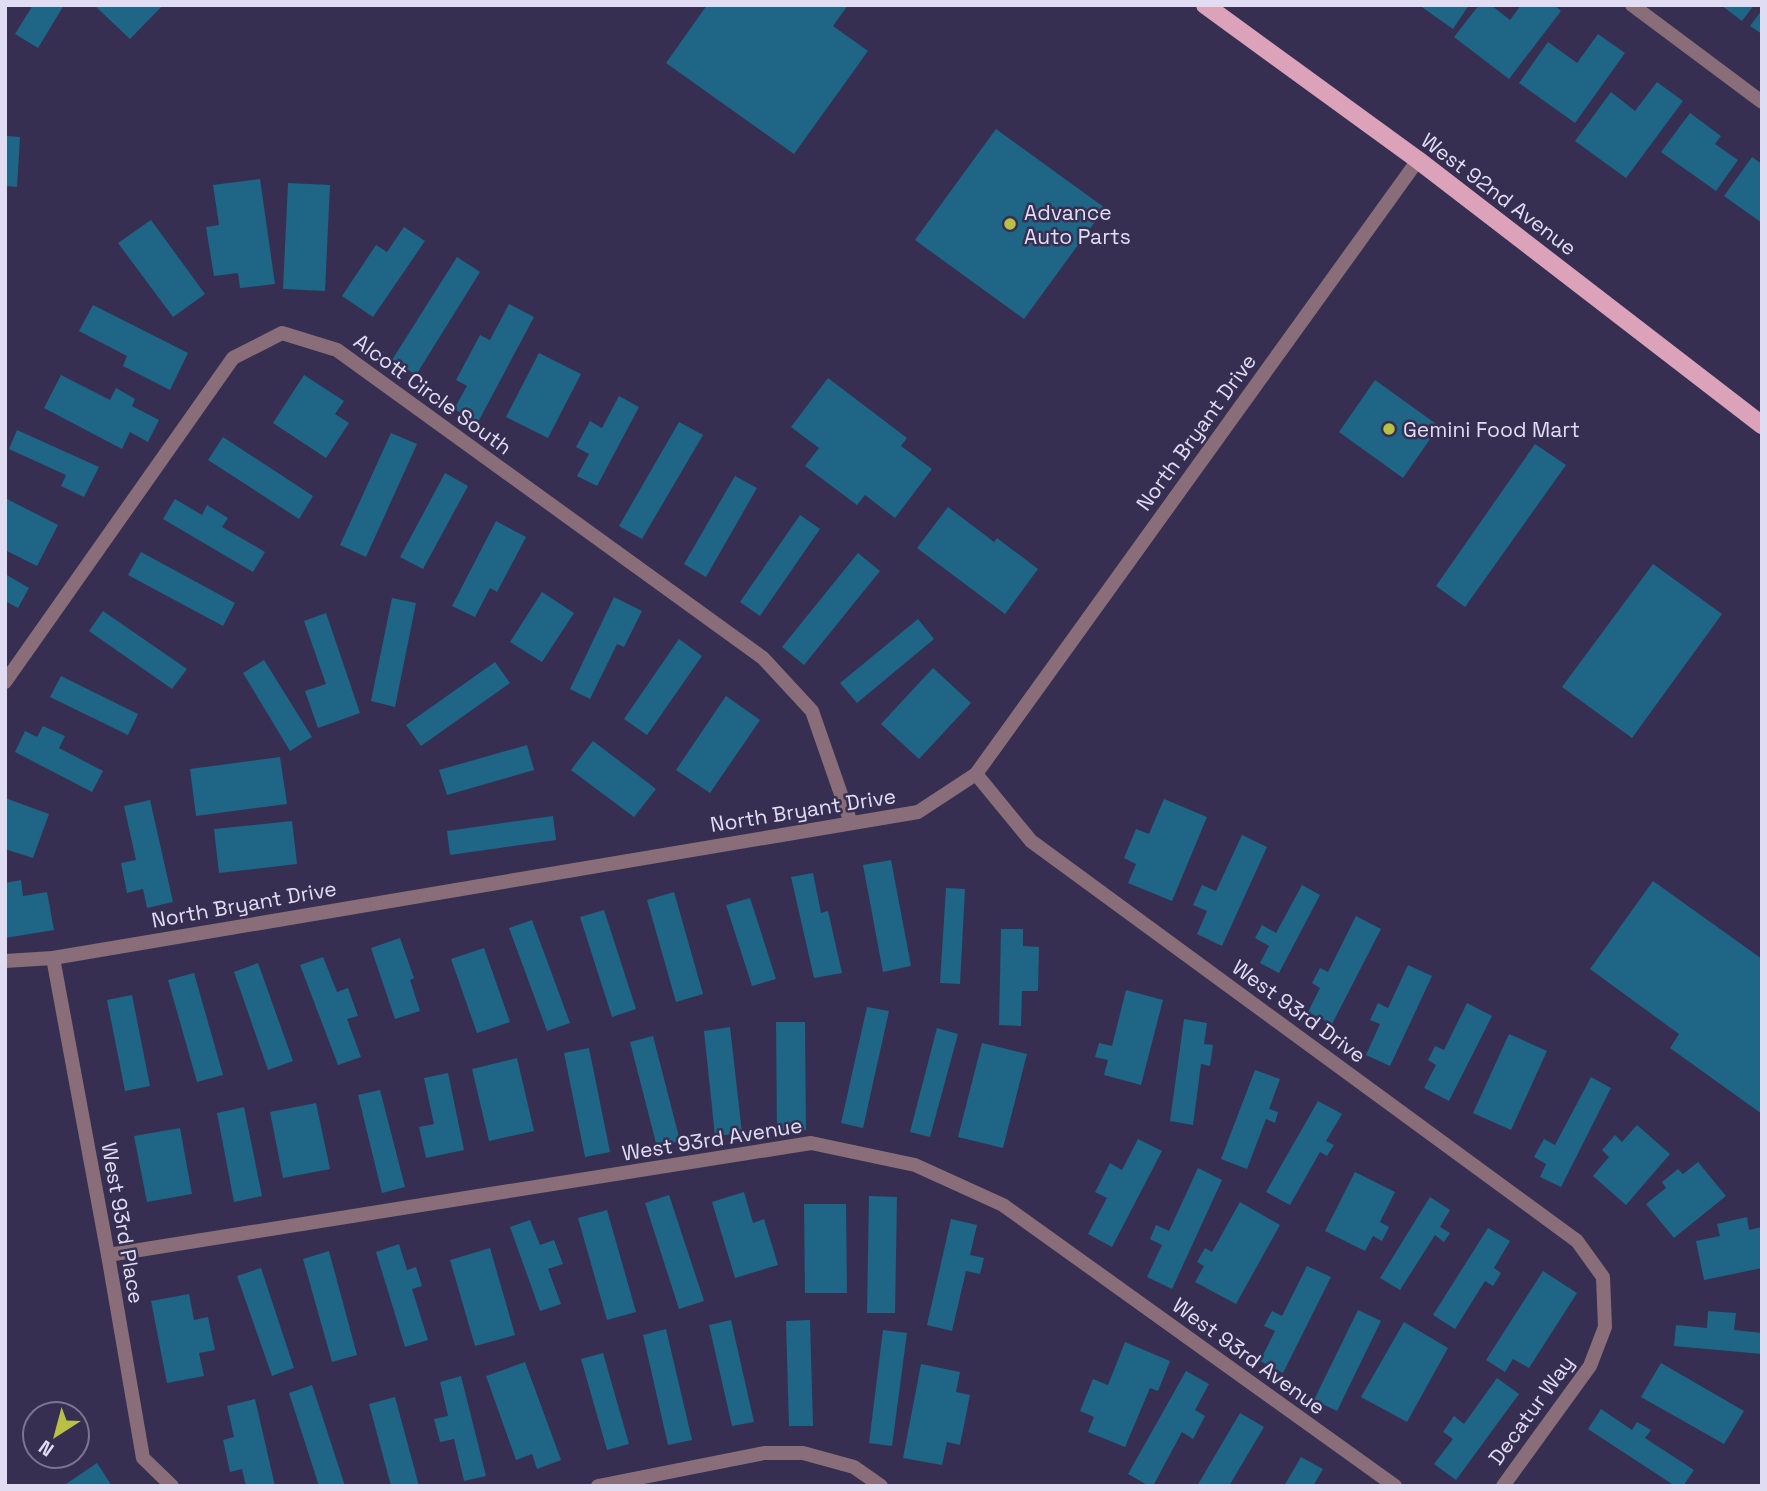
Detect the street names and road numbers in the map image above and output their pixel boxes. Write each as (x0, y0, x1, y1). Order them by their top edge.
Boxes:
street label: West 92nd Avenue (1416, 127, 1582, 261)
street label: Alcott Circle South (349, 328, 517, 460)
street label: North Bryant Drive (1130, 348, 1262, 516)
street label: North Bryant Drive (708, 782, 898, 838)
street label: North Bryant Drive (149, 874, 339, 934)
street label: West 93rd Drive (1227, 953, 1371, 1069)
street label: West 93rd Avenue (620, 1111, 804, 1167)
street label: West 93rd Place (96, 1140, 150, 1306)
street label: West 93rd Avenue (1167, 1292, 1331, 1420)
street label: Decatur Way (1482, 1350, 1580, 1470)

